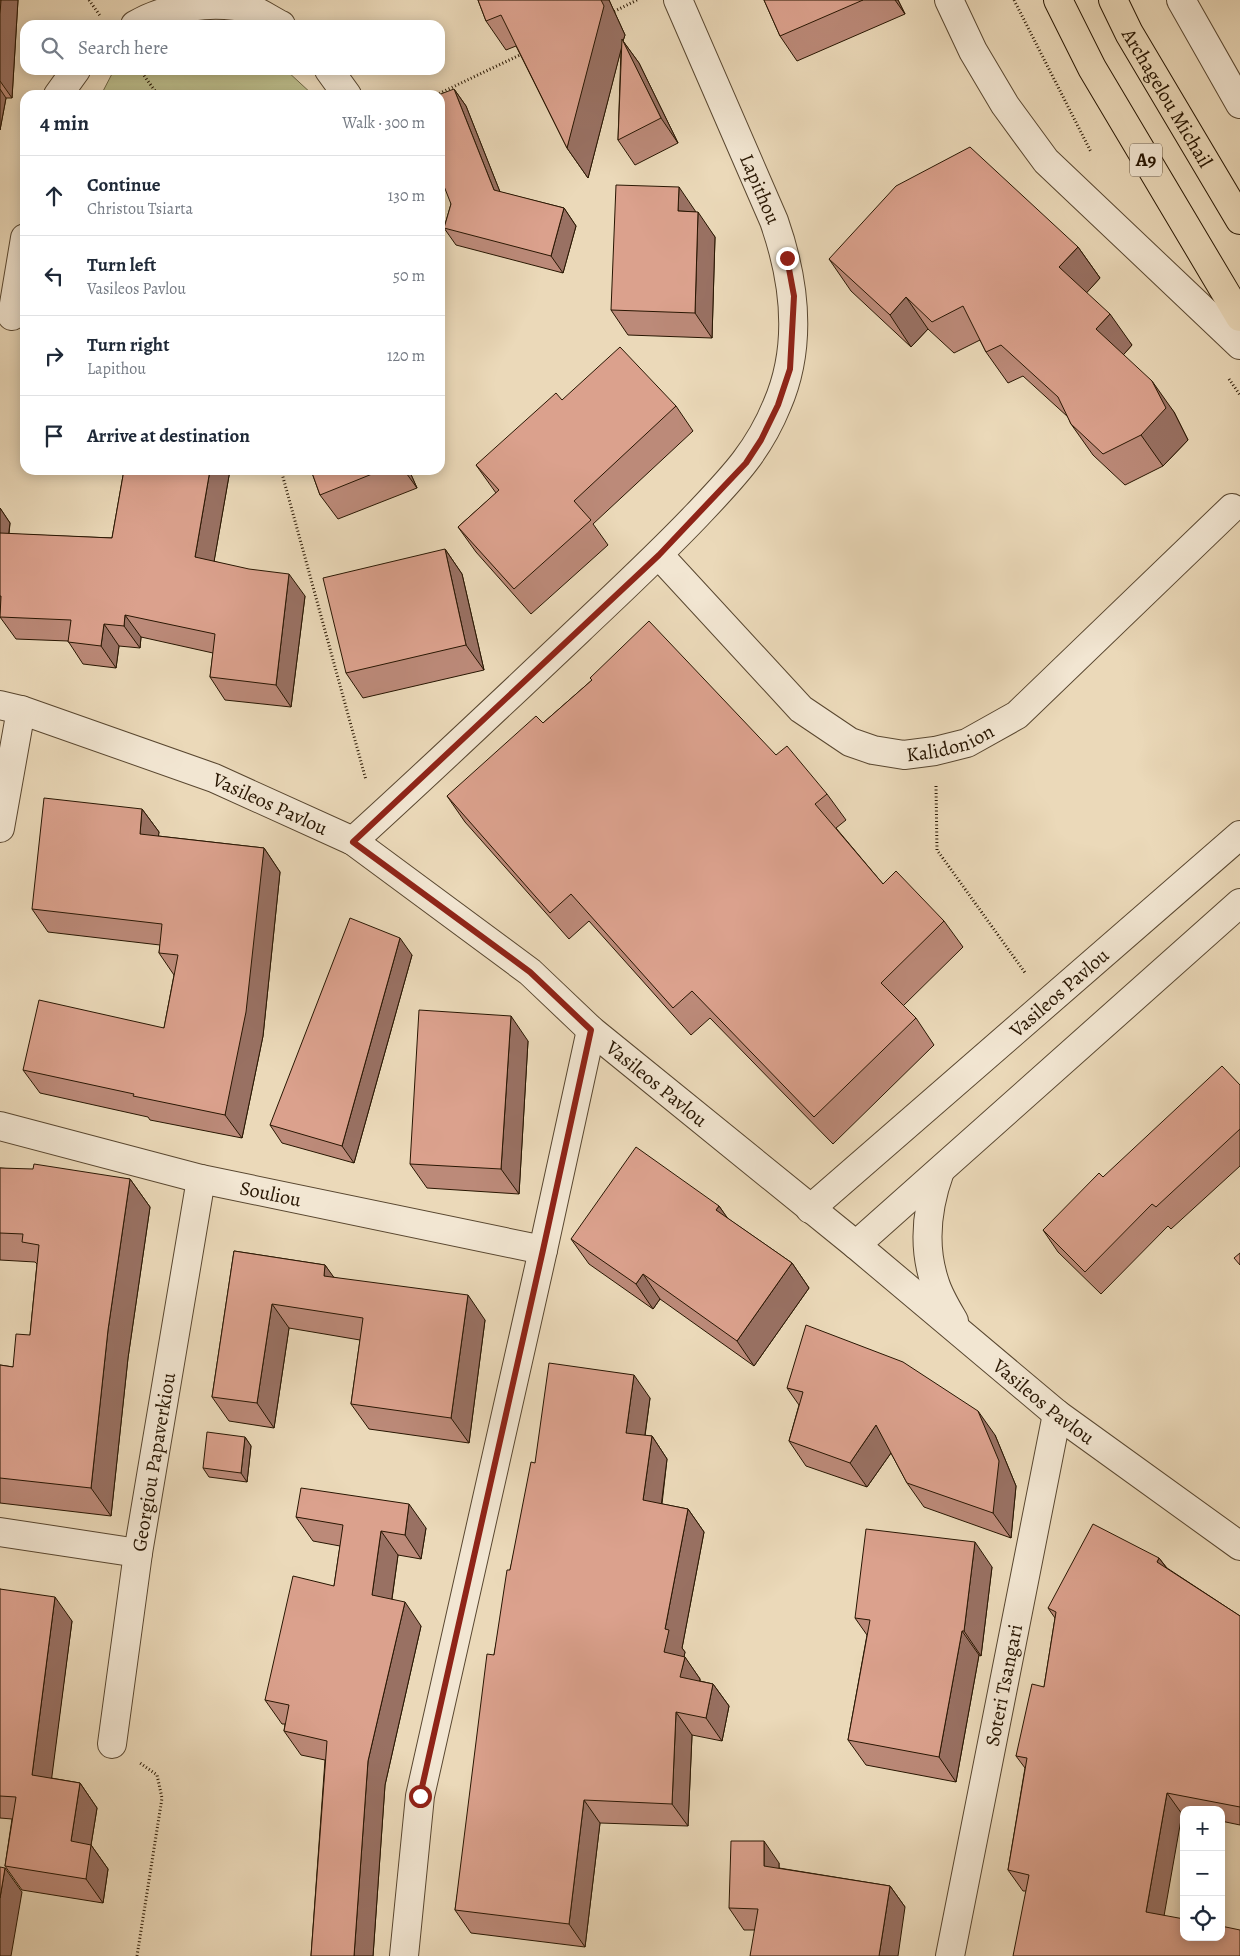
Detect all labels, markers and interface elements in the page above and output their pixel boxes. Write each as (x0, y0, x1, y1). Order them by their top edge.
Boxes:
search box (20, 20, 445, 75)
street label: Archagelou Michail (1115, 22, 1219, 172)
icon: search (38, 34, 66, 62)
text: Search here (78, 35, 168, 61)
text: 4 min (40, 109, 89, 137)
text: Walk · 300 m (342, 112, 425, 134)
road number: A9 (1130, 144, 1162, 176)
street label: Lapithou (733, 150, 787, 228)
text: Continue (87, 172, 161, 198)
icon: ahead (40, 182, 68, 210)
text: 130 m (388, 185, 425, 207)
text: Christou Tsiarta (87, 198, 193, 220)
route end (776, 247, 799, 270)
text: Turn left (87, 252, 156, 278)
icon: left (40, 262, 68, 290)
text: 50 m (393, 265, 425, 287)
text: Vasileos Pavlou (87, 278, 186, 300)
text: Turn right (87, 332, 169, 358)
icon: right (40, 342, 68, 370)
text: 120 m (387, 345, 425, 367)
text: Lapithou (87, 358, 146, 380)
icon: arrive (40, 422, 68, 450)
text: Arrive at destination (87, 423, 250, 449)
street label: Kalidonion (905, 717, 999, 768)
street label: Vasileos Pavlou (207, 765, 332, 841)
street label: Vasileos Pavlou (1003, 942, 1115, 1044)
street label: Vasileos Pavlou (600, 1033, 713, 1133)
street label: Souliou (237, 1174, 304, 1213)
street label: Vasileos Pavlou (986, 1352, 1101, 1451)
street label: Georgiou Papaverkiou (125, 1370, 182, 1554)
street label: Soteri Tsangari (978, 1622, 1029, 1749)
route start (409, 1785, 432, 1808)
map controls (1180, 1806, 1225, 1941)
button: + (1180, 1806, 1225, 1851)
button: − (1180, 1851, 1225, 1896)
button: locate (1180, 1896, 1225, 1941)

